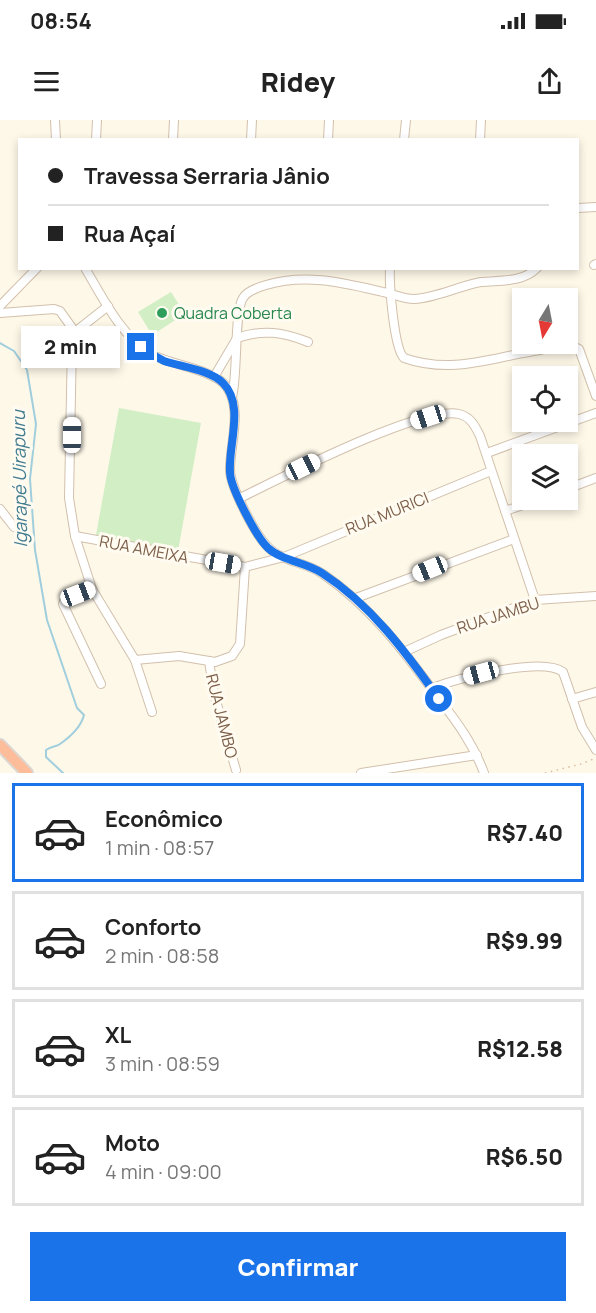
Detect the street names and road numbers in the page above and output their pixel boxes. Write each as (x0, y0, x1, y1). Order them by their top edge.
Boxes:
street label: RUA MURICI (342, 486, 432, 540)
street label: RUA AMEIXA (98, 530, 190, 568)
street label: RUA JAMBU (454, 591, 542, 639)
street label: RUA JAMBO (201, 671, 243, 761)

